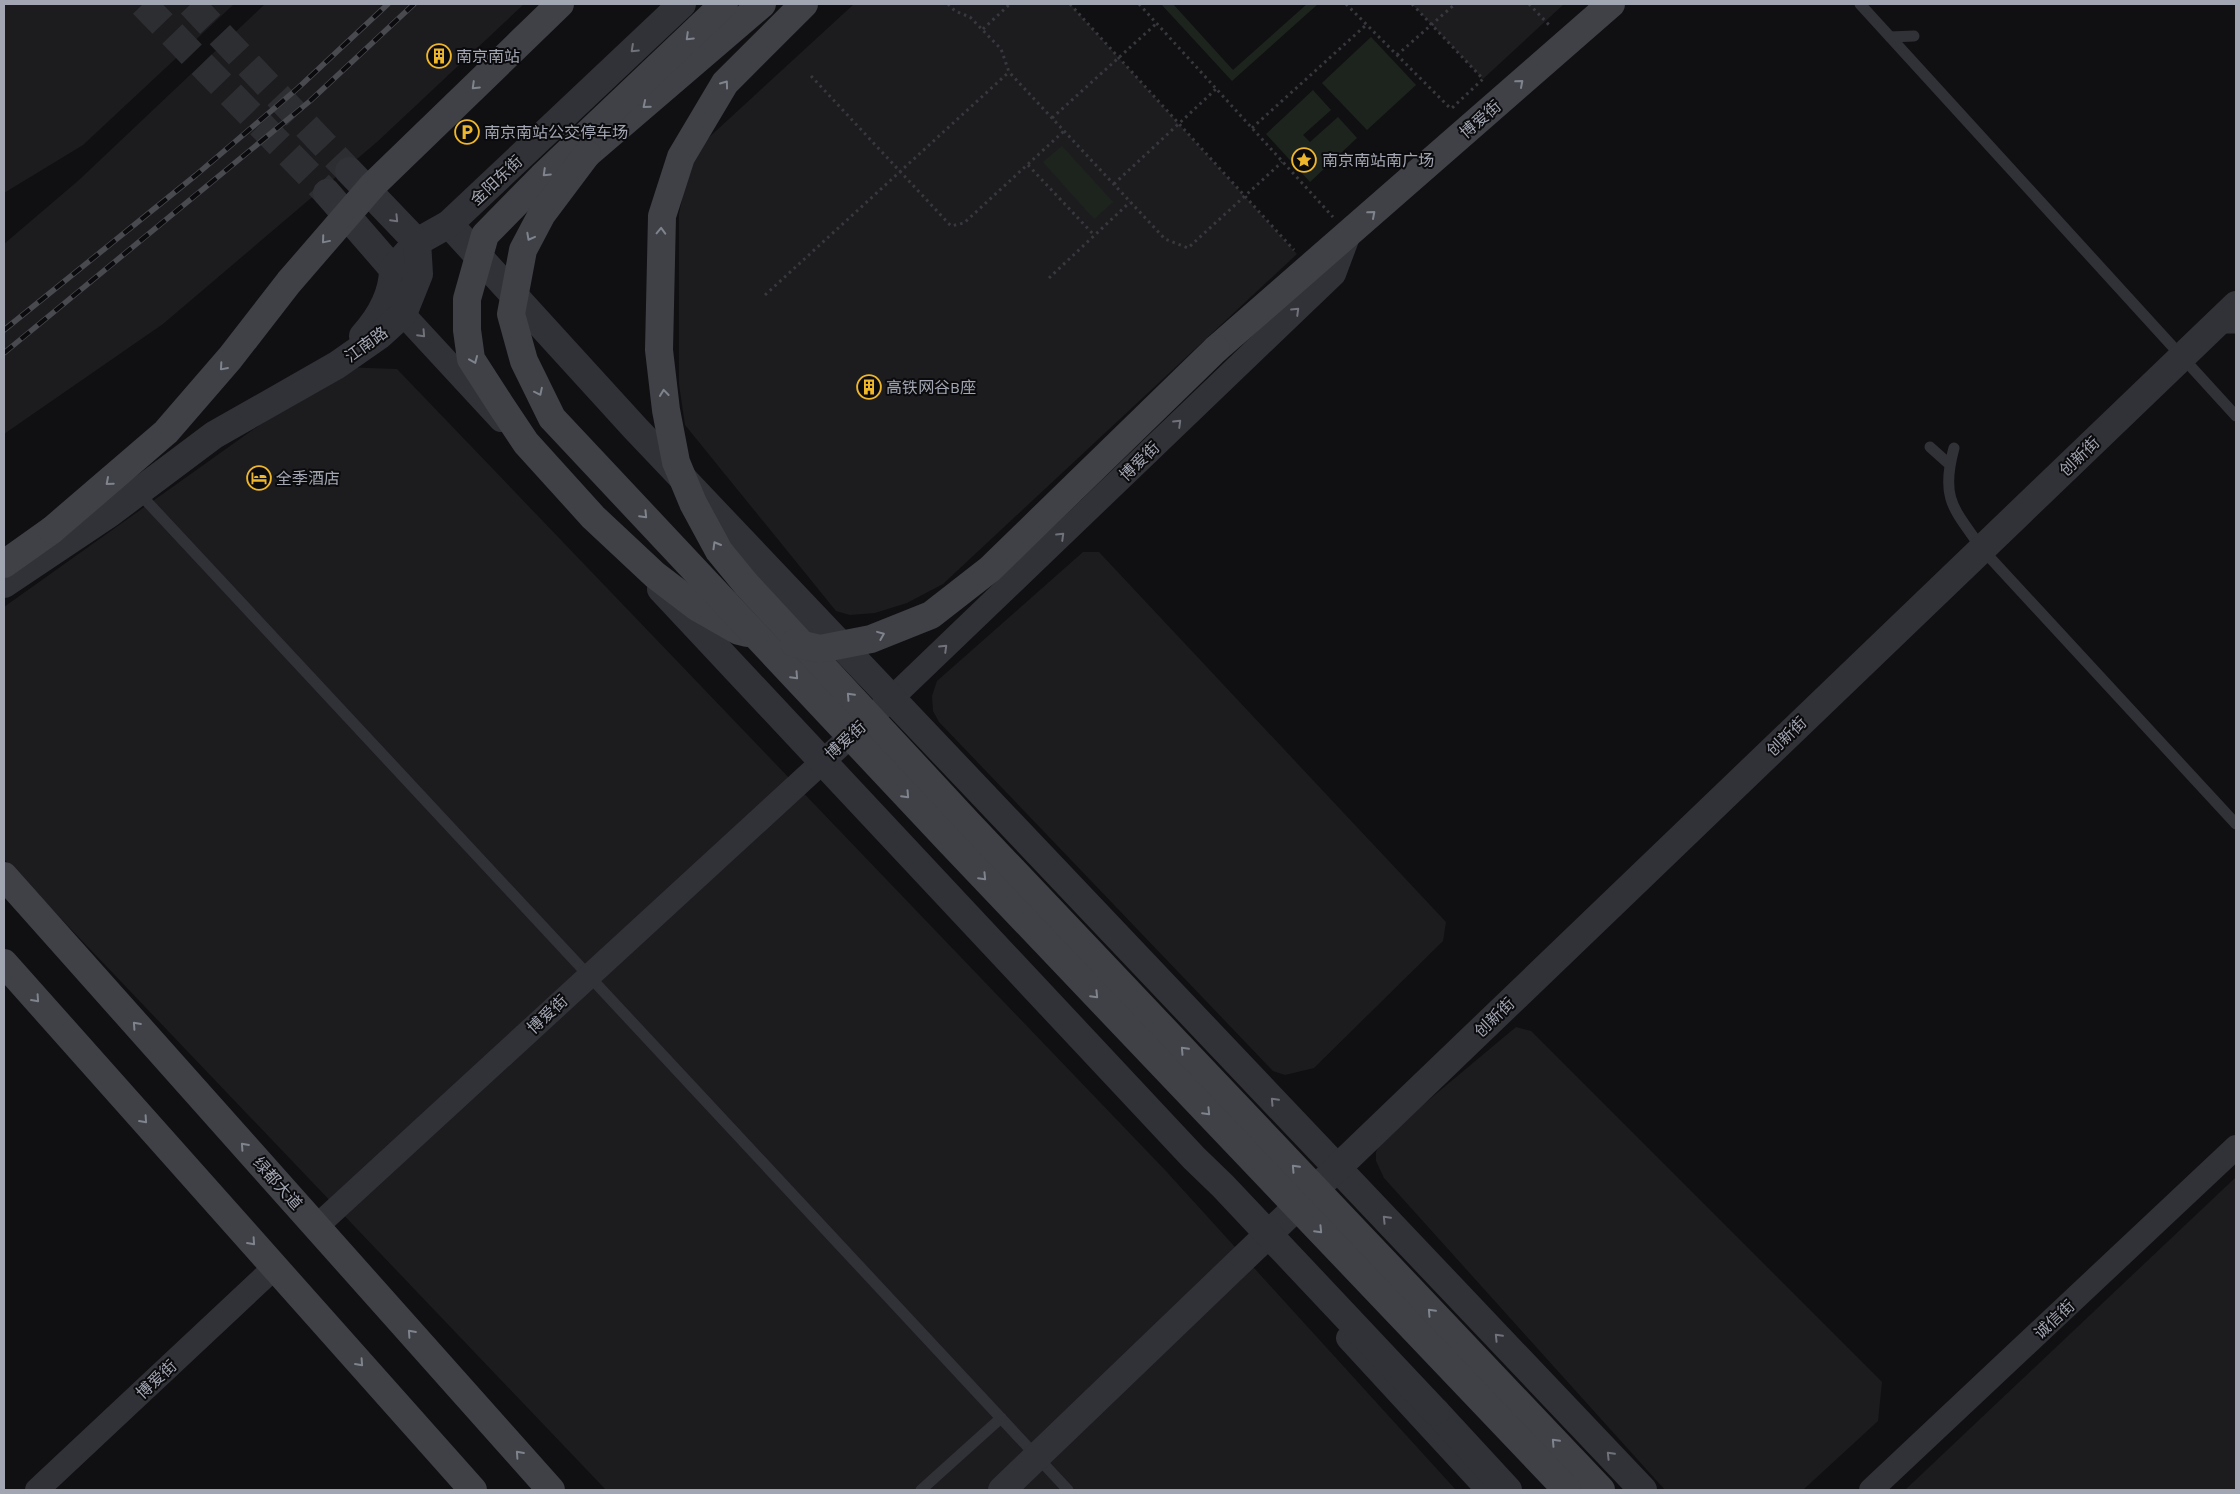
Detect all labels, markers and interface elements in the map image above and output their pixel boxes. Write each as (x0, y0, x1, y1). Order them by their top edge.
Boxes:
one-way arrow (686, 31, 695, 40)
building icon: 南京南站 (426, 43, 452, 69)
one-way arrow (631, 43, 640, 52)
place label: 南京南站 (456, 47, 520, 66)
one-way arrow (471, 80, 480, 89)
one-way arrow (719, 80, 728, 90)
one-way arrow (1515, 80, 1524, 89)
street label: 博爱街 (1456, 96, 1505, 142)
one-way arrow (643, 99, 652, 107)
parking icon: 南京南站公交停车场 (454, 119, 480, 145)
place label: 南京南站公交停车场 (484, 123, 628, 142)
place icon: 南京南站南广场 (1291, 147, 1317, 173)
place label: 南京南站南广场 (1322, 151, 1434, 170)
street label: 金阳东街 (466, 152, 526, 209)
one-way arrow (543, 168, 552, 177)
one-way arrow (1366, 210, 1375, 219)
one-way arrow (389, 213, 398, 222)
one-way arrow (656, 227, 667, 235)
one-way arrow (526, 232, 536, 241)
one-way arrow (322, 235, 331, 244)
one-way arrow (1290, 308, 1299, 317)
street label: 江南路 (341, 323, 391, 366)
one-way arrow (416, 329, 425, 338)
one-way arrow (467, 355, 478, 364)
one-way arrow (219, 361, 228, 370)
building icon: 高铁网谷B座 (856, 374, 882, 400)
place label: 高铁网谷B座 (886, 378, 976, 397)
one-way arrow (533, 387, 544, 396)
one-way arrow (659, 389, 670, 397)
one-way arrow (1173, 420, 1182, 429)
street label: 创新街 (2055, 433, 2103, 480)
street label: 博爱街 (1115, 438, 1163, 485)
hotel icon: 全季酒店 (246, 465, 272, 491)
place label: 全季酒店 (276, 469, 340, 488)
one-way arrow (105, 476, 114, 485)
one-way arrow (638, 509, 647, 518)
one-way arrow (1055, 533, 1064, 542)
one-way arrow (713, 542, 723, 551)
one-way arrow (876, 631, 885, 641)
one-way arrow (938, 645, 947, 654)
one-way arrow (789, 670, 798, 679)
one-way arrow (847, 693, 856, 702)
street label: 创新街 (1762, 713, 1810, 760)
street label: 博爱街 (821, 717, 870, 763)
one-way arrow (900, 789, 909, 798)
one-way arrow (977, 871, 986, 880)
one-way arrow (1089, 989, 1098, 998)
street label: 博爱街 (523, 991, 571, 1038)
one-way arrow (30, 993, 39, 1002)
street label: 创新街 (1470, 994, 1518, 1041)
one-way arrow (133, 1021, 142, 1030)
one-way arrow (1181, 1047, 1190, 1056)
one-way arrow (1271, 1098, 1280, 1107)
one-way arrow (1201, 1107, 1210, 1116)
one-way arrow (138, 1115, 147, 1124)
one-way arrow (242, 1143, 250, 1152)
street label: 绿都大道 (249, 1153, 306, 1213)
one-way arrow (1292, 1165, 1301, 1174)
one-way arrow (1383, 1216, 1392, 1225)
one-way arrow (1313, 1225, 1322, 1234)
one-way arrow (246, 1236, 255, 1245)
street label: 诚信街 (2030, 1296, 2078, 1343)
one-way arrow (1428, 1308, 1437, 1317)
one-way arrow (408, 1329, 417, 1338)
one-way arrow (1495, 1334, 1504, 1343)
street label: 博爱街 (132, 1356, 180, 1403)
one-way arrow (354, 1358, 363, 1367)
one-way arrow (1552, 1439, 1561, 1448)
one-way arrow (516, 1450, 525, 1459)
one-way arrow (1607, 1452, 1616, 1461)

